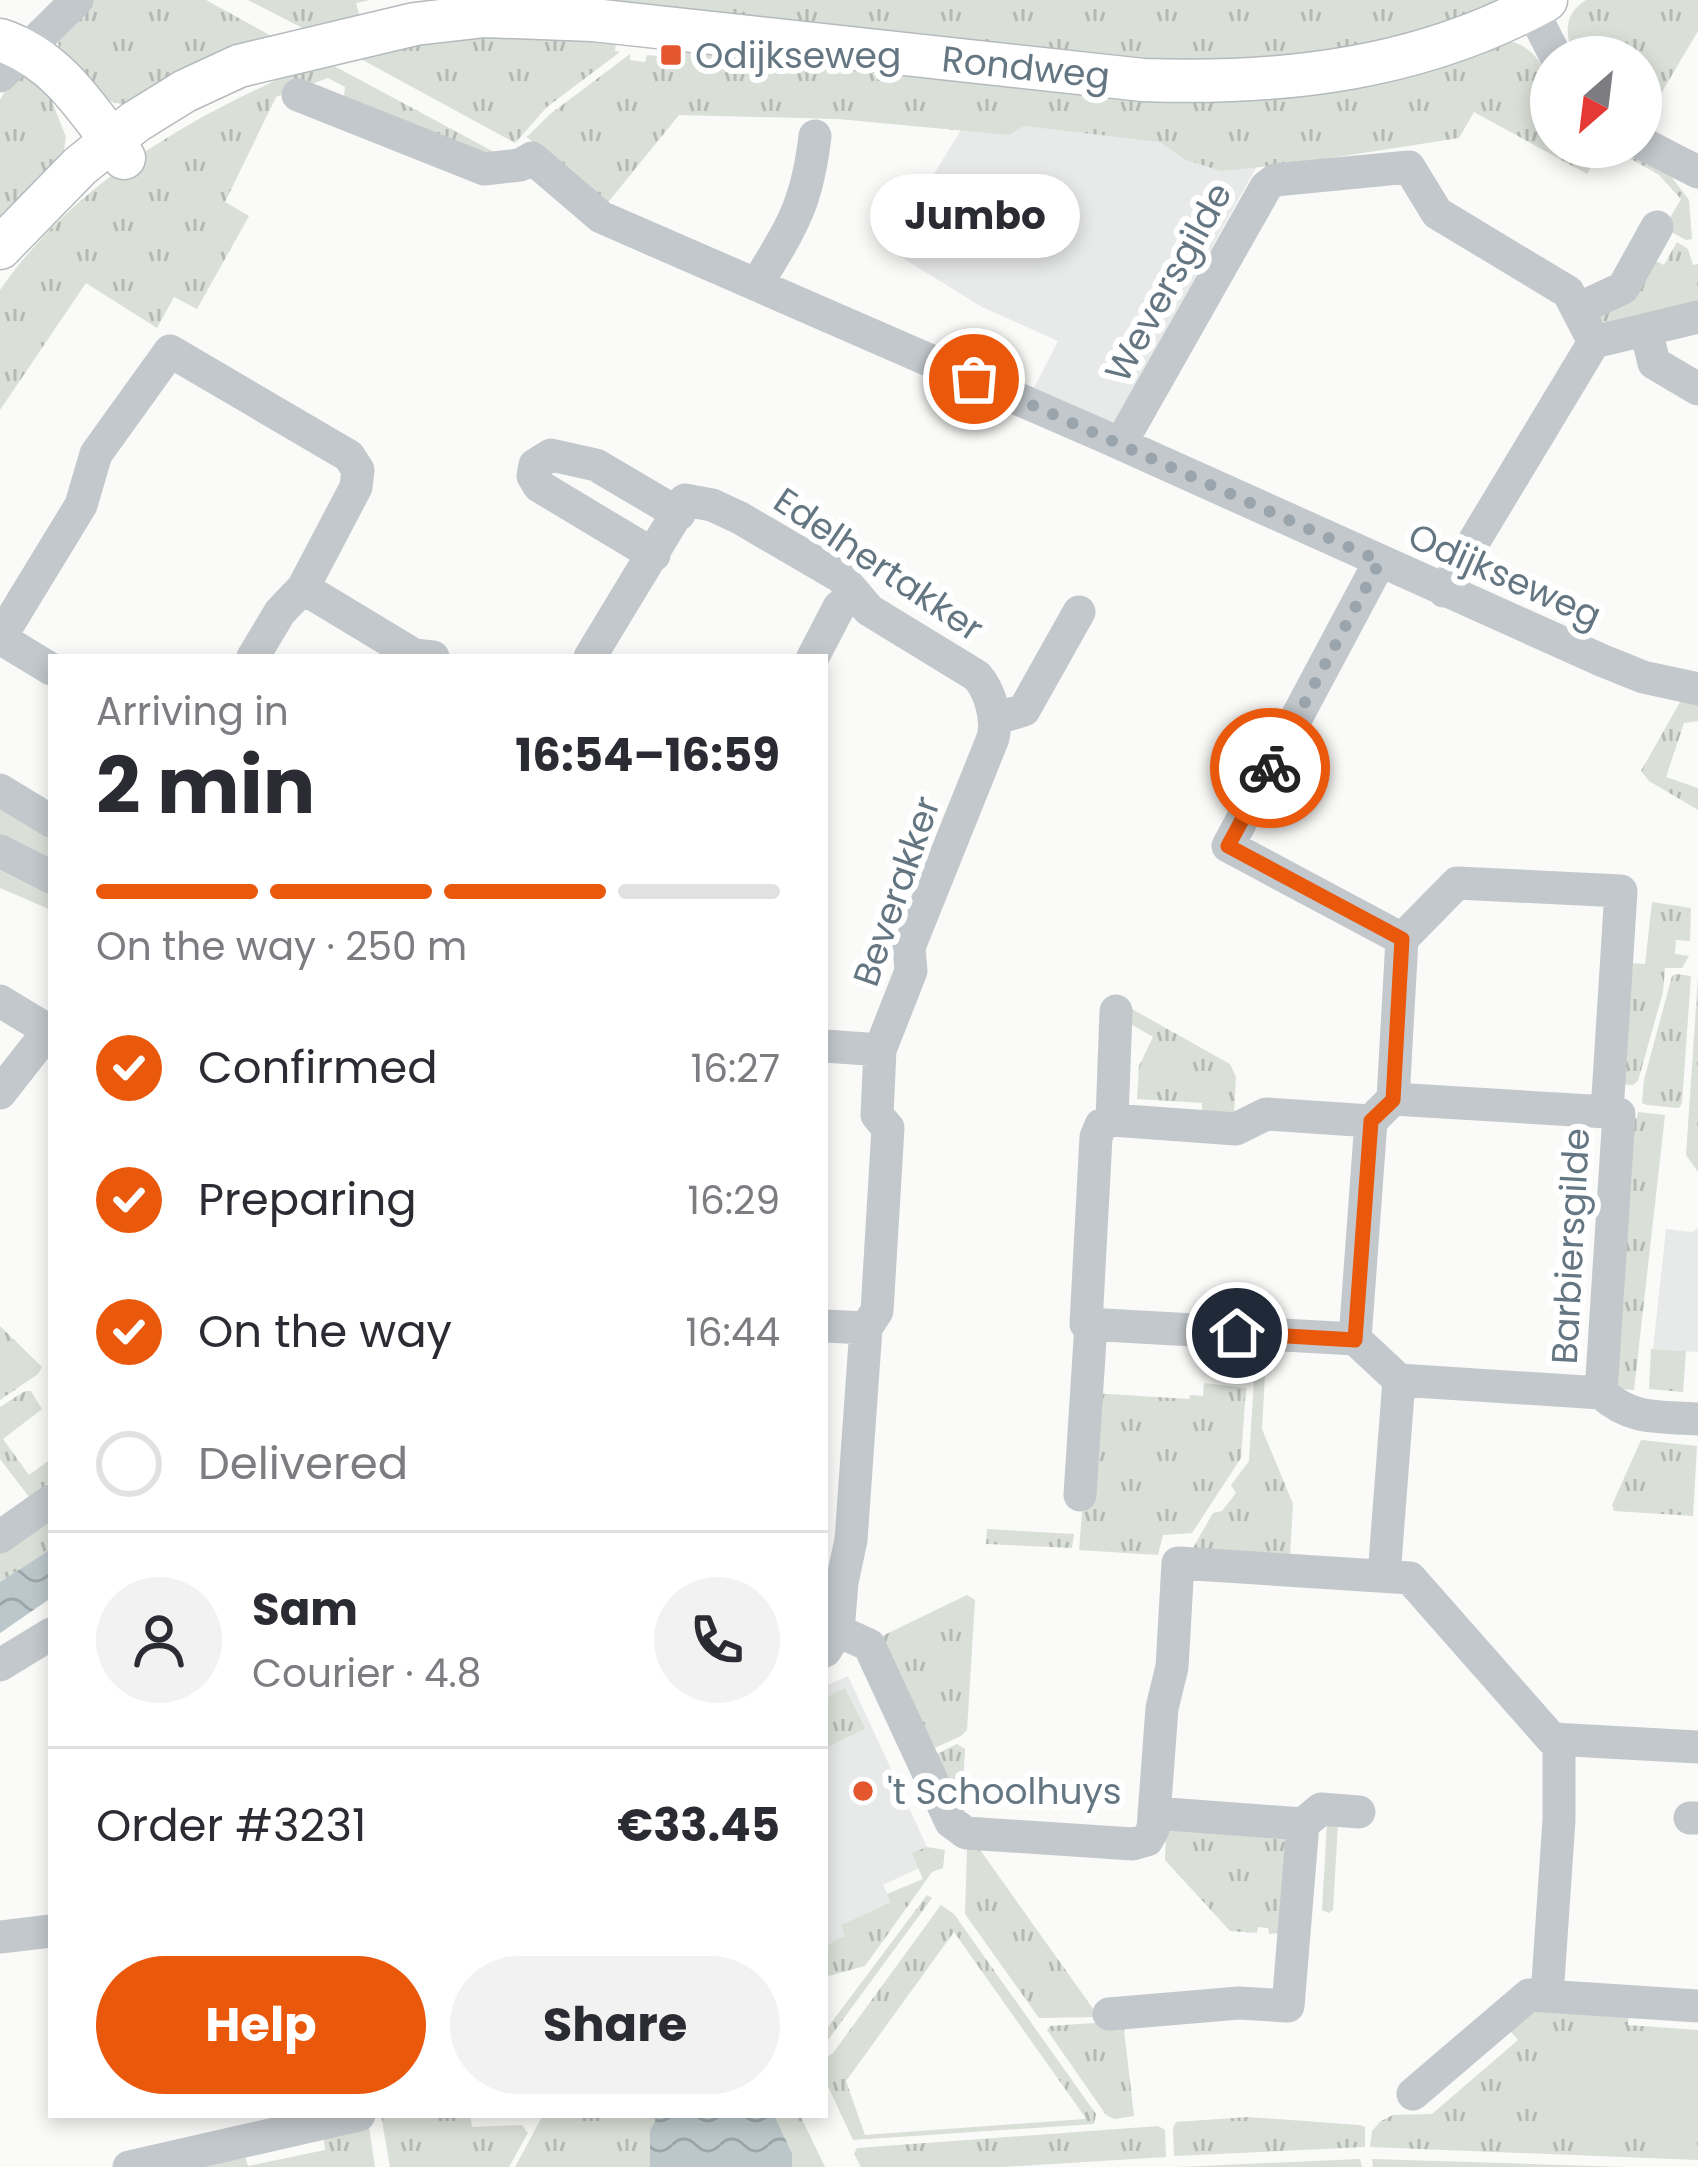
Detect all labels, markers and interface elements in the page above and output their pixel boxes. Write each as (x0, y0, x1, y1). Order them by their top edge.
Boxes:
place label: Odijkseweg (695, 30, 901, 81)
street label: Rondweg (940, 33, 1112, 102)
north arrow (1530, 36, 1662, 168)
map controls (1530, 36, 1662, 168)
marker: Odijkseweg (658, 42, 684, 68)
street label: Weversgilde (1093, 173, 1244, 391)
callout: Jumbo (869, 175, 1079, 259)
text: Jumbo (904, 188, 1046, 243)
pin (923, 328, 1025, 430)
icon: bag (941, 346, 1007, 412)
street label: Edelhertakker (764, 475, 994, 654)
street label: Odijkseweg (1400, 510, 1609, 641)
text: Arriving in (96, 684, 289, 739)
courier (1210, 708, 1330, 828)
text: 16:54–16:59 (515, 724, 780, 787)
text: 2 min (96, 731, 315, 840)
icon: bike (1237, 735, 1303, 801)
street label: Beverakker (840, 789, 953, 993)
text: On the way · 250 m (96, 919, 467, 974)
icon: check (96, 1035, 162, 1101)
text: Confirmed (198, 1036, 438, 1099)
text: 16:27 (691, 1041, 780, 1096)
street label: Barbiersgilde (1539, 1127, 1602, 1365)
icon: check (96, 1167, 162, 1233)
text: Preparing (198, 1168, 417, 1231)
text: 16:29 (687, 1173, 780, 1228)
pin (1186, 1282, 1288, 1384)
icon: check (96, 1299, 162, 1365)
text: On the way (198, 1300, 452, 1363)
icon: home (1204, 1300, 1270, 1366)
text: 16:44 (685, 1305, 780, 1360)
text: Delivered (198, 1432, 408, 1495)
button: person (96, 1577, 222, 1703)
button: phone (654, 1577, 780, 1703)
text: Sam (252, 1578, 358, 1641)
text: Courier · 4.8 (252, 1646, 481, 1701)
place label: 't Schoolhuys (887, 1766, 1122, 1817)
marker: 't Schoolhuys (850, 1778, 876, 1804)
text: Order #3231 (96, 1794, 366, 1857)
text: €33.45 (617, 1794, 780, 1857)
button: Help (96, 1956, 426, 2094)
button: Share (450, 1956, 780, 2094)

